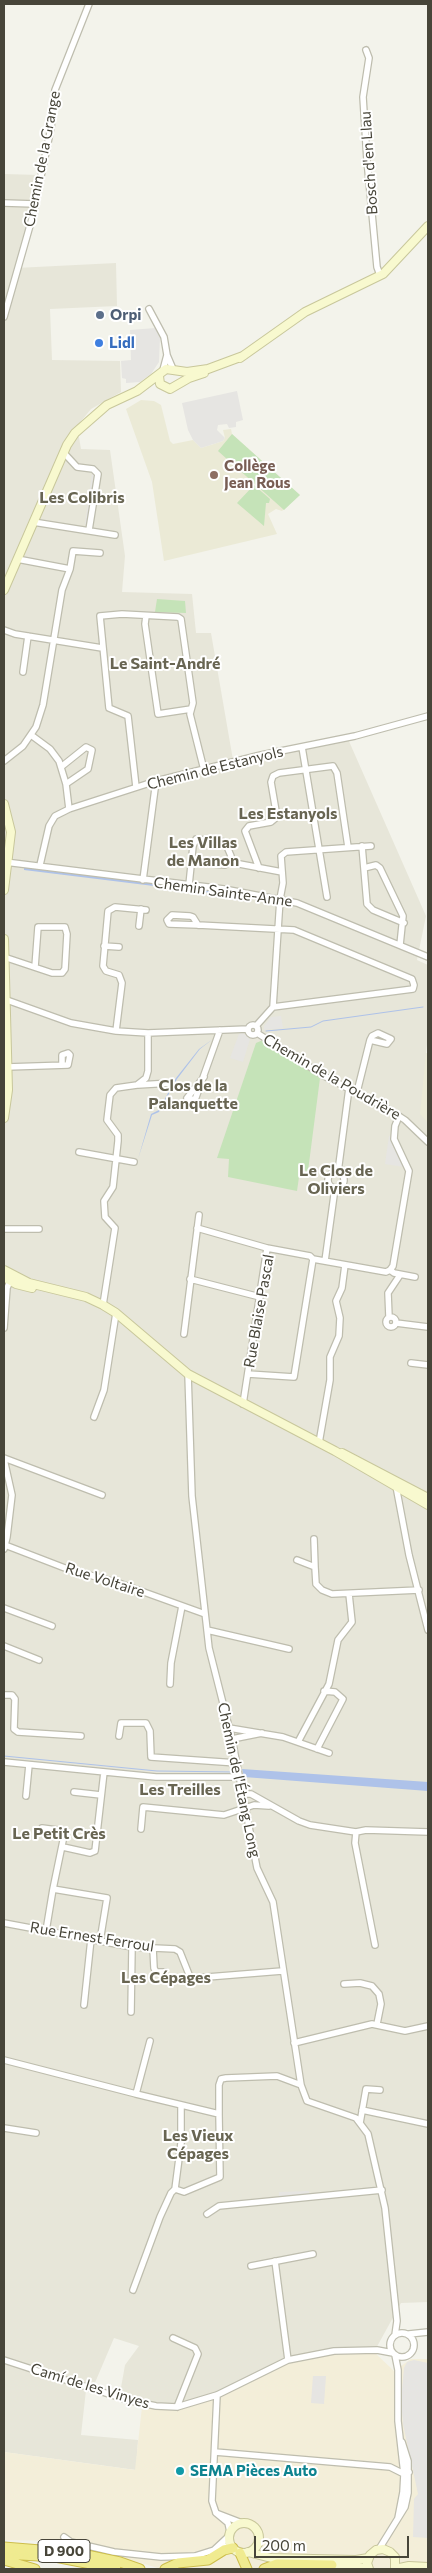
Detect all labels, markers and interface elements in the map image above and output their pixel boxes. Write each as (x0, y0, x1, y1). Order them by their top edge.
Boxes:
street label: Chemin de la Grange (20, 89, 64, 229)
street label: Bosch d'en Llau (356, 111, 382, 215)
place label: Orpi (110, 306, 141, 324)
marker: Orpi (94, 309, 106, 321)
place label: Lidl (109, 334, 135, 352)
marker: Lidl (93, 337, 105, 349)
place label: Collège Jean Rous (224, 457, 290, 492)
marker: Collège Jean Rous (208, 469, 220, 481)
district label: Les Colibris (39, 488, 125, 508)
district label: Le Saint-André (110, 654, 220, 674)
street label: Chemin de Estanyols (145, 742, 285, 794)
district label: Les Estanyols (238, 804, 338, 824)
district label: Les Villas de Manon (167, 833, 239, 871)
street label: Chemin Sainte-Anne (153, 873, 293, 911)
street label: Chemin de la Poudrière (260, 1030, 404, 1124)
district label: Clos de la Palanquette (148, 1076, 238, 1114)
district label: Le Clos de Oliviers (299, 1161, 373, 1199)
street label: Rue Blaise Pascal (240, 1253, 278, 1369)
street label: Rue Voltaire (63, 1559, 147, 1601)
street label: Chemin de l'Étang Long (214, 1701, 264, 1859)
district label: Les Treilles (139, 1780, 221, 1800)
district label: Le Petit Crès (12, 1824, 106, 1844)
street label: Rue Ernest Ferroul (29, 1918, 155, 1956)
district label: Les Cépages (121, 1968, 211, 1988)
district label: Les Vieux Cépages (163, 2126, 233, 2164)
street label: Camí de les Vinyes (28, 2359, 152, 2413)
place label: SEMA Pièces Auto (190, 2462, 317, 2480)
marker: SEMA Pièces Auto (174, 2465, 186, 2477)
scale bar (257, 2526, 412, 2558)
text: 200 m (262, 2536, 306, 2554)
road number: D 900 (38, 2540, 90, 2562)

